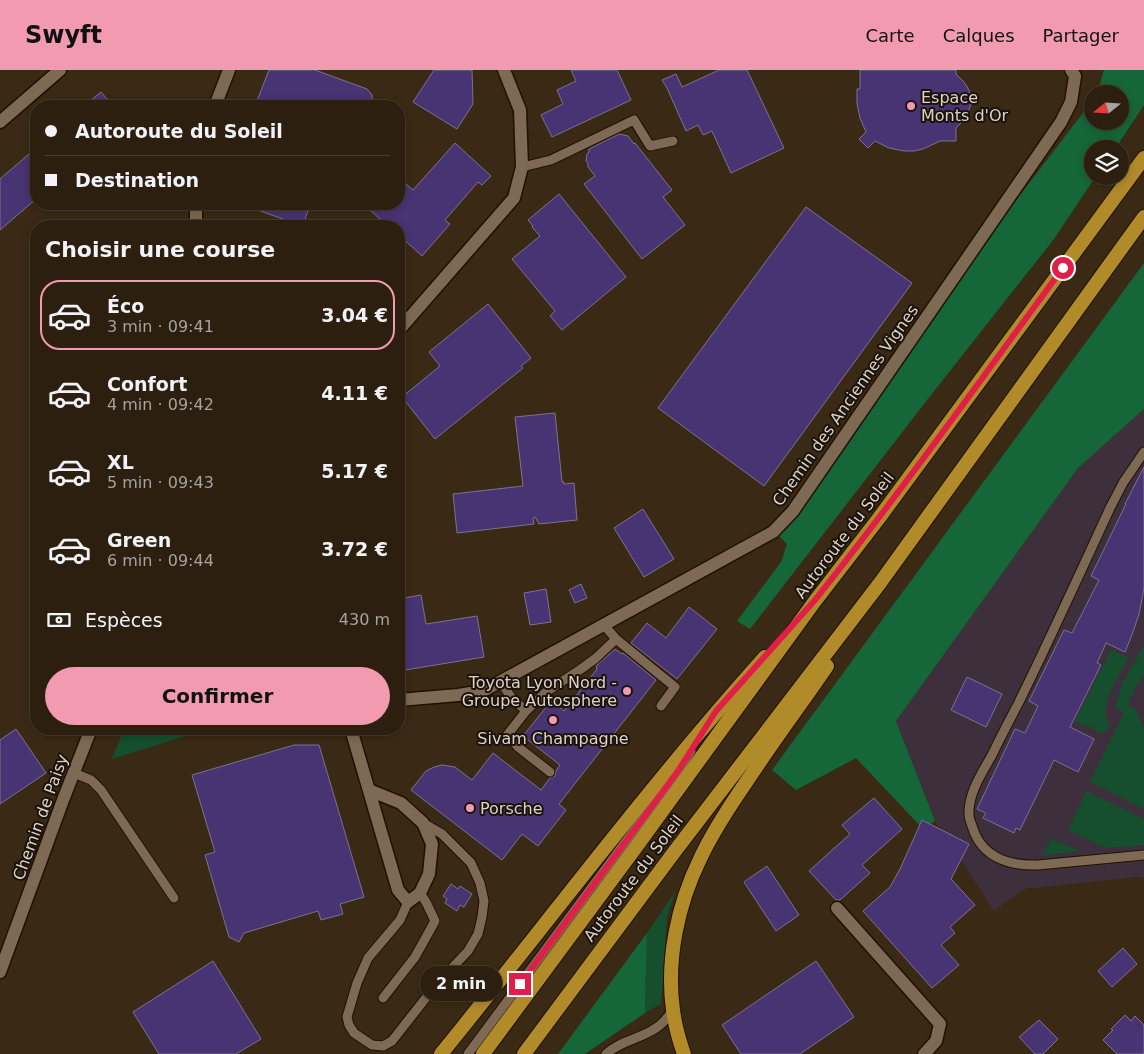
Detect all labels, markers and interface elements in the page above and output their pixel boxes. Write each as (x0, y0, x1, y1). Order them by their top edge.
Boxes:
text: Swyft (25, 21, 102, 49)
text: Carte (866, 25, 915, 46)
text: Calques (943, 25, 1015, 46)
text: Partager (1043, 25, 1119, 46)
north arrow (1084, 85, 1129, 130)
map controls (1084, 85, 1129, 185)
place label: Espace Monts d'Or (921, 88, 1009, 125)
marker: Espace Monts d'Or (905, 100, 917, 112)
text: Autoroute du Soleil (75, 120, 283, 142)
button: layers (1084, 140, 1129, 185)
text: Destination (75, 169, 199, 191)
text: Choisir une course (45, 237, 275, 262)
route start (1052, 257, 1074, 279)
icon: car (47, 293, 92, 338)
text: Éco (107, 295, 144, 317)
street label: Chemin des Anciennes Vignes (768, 301, 922, 509)
text: 3.04 € (321, 304, 388, 326)
text: 3 min · 09:41 (107, 317, 214, 336)
icon: car (47, 371, 92, 416)
text: Confort (107, 373, 187, 395)
text: 4.11 € (321, 382, 388, 404)
text: 4 min · 09:42 (107, 395, 214, 414)
icon: car (47, 449, 92, 494)
text: XL (107, 451, 134, 473)
text: 5.17 € (321, 460, 388, 482)
street label: Autoroute du Soleil (791, 468, 898, 602)
text: 5 min · 09:43 (107, 473, 214, 492)
icon: car (47, 527, 92, 572)
text: Green (107, 529, 171, 551)
text: 3.72 € (321, 538, 388, 560)
text: 6 min · 09:44 (107, 551, 214, 570)
icon: cash (45, 606, 73, 634)
text: Espèces (85, 609, 163, 631)
text: 430 m (339, 610, 390, 629)
button: Confirmer (45, 667, 390, 725)
place label: Toyota Lyon Nord - Groupe Autosphere (462, 673, 617, 710)
marker: Toyota Lyon Nord - Groupe Autosphere (621, 685, 633, 697)
marker: Sivam Champagne (547, 714, 559, 726)
place label: Sivam Champagne (477, 729, 629, 748)
street label: Chemin de Paisy (9, 752, 72, 883)
place label: Porsche (480, 799, 543, 818)
marker: Porsche (464, 802, 476, 814)
street label: Autoroute du Soleil (580, 811, 687, 945)
callout: 2 min (420, 966, 502, 1002)
route end (509, 973, 531, 995)
text: 2 min (436, 974, 486, 993)

